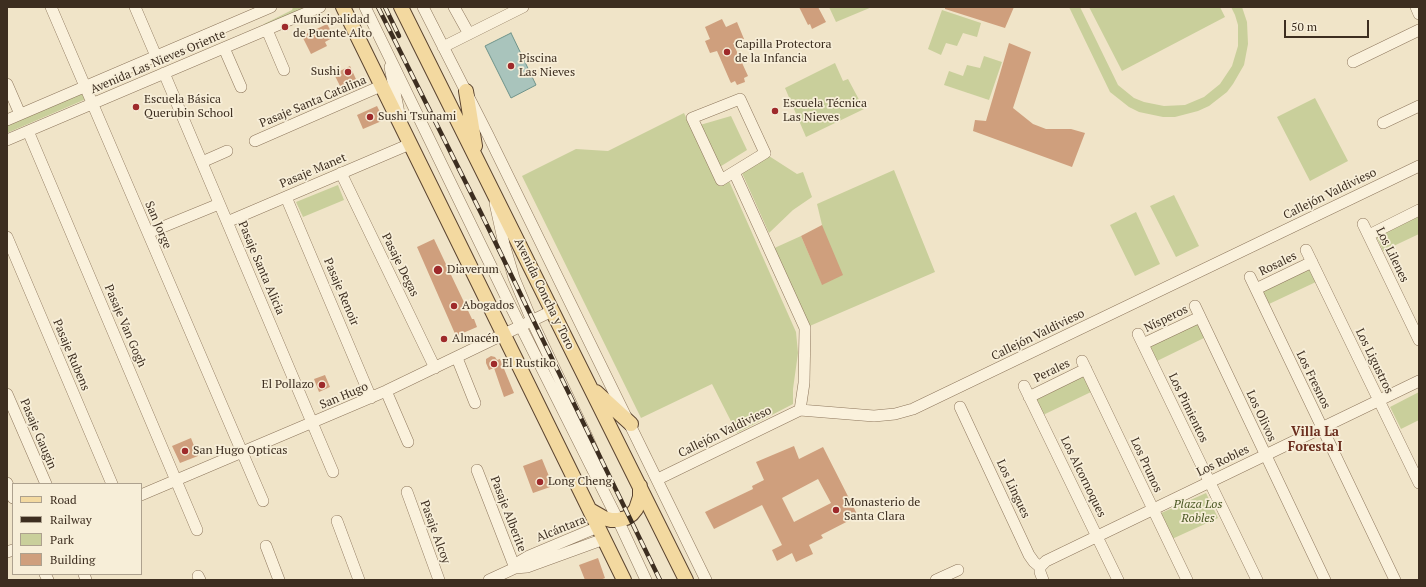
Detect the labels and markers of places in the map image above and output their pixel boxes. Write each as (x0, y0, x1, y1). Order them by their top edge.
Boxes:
place label: Municipalidad de Puente Alto (293, 13, 372, 41)
marker: Municipalidad de Puente Alto (280, 22, 290, 32)
place label: Capilla Protectora de la Infancia (735, 38, 831, 66)
marker: Capilla Protectora de la Infancia (722, 47, 732, 57)
place label: Piscina Las Nieves (519, 52, 575, 80)
marker: Piscina Las Nieves (506, 61, 516, 71)
place label: Sushi (311, 65, 340, 79)
marker: Sushi (343, 67, 353, 77)
place label: Escuela Básica Querubin School (144, 93, 233, 121)
place label: Escuela Técnica Las Nieves (783, 97, 867, 125)
marker: Escuela Básica Querubin School (131, 102, 141, 112)
marker: Escuela Técnica Las Nieves (770, 106, 780, 116)
place label: Sushi Tsunami (378, 110, 456, 124)
marker: Sushi Tsunami (365, 112, 375, 122)
place label: Diaverum (447, 263, 499, 277)
marker: Diaverum (432, 264, 444, 276)
place label: Abogados (462, 299, 514, 313)
marker: Abogados (449, 301, 459, 311)
place label: Almacén (452, 332, 499, 346)
marker: Almacén (439, 334, 449, 344)
place label: El Rustiko (502, 357, 556, 371)
marker: El Rustiko (489, 359, 499, 369)
place label: El Pollazo (261, 378, 314, 392)
marker: El Pollazo (317, 380, 327, 390)
place label: San Hugo Opticas (193, 444, 287, 458)
marker: San Hugo Opticas (180, 446, 190, 456)
place label: Long Cheng (548, 475, 612, 489)
marker: Long Cheng (535, 477, 545, 487)
place label: Monasterio de Santa Clara (844, 496, 920, 524)
marker: Monasterio de Santa Clara (831, 505, 841, 515)

